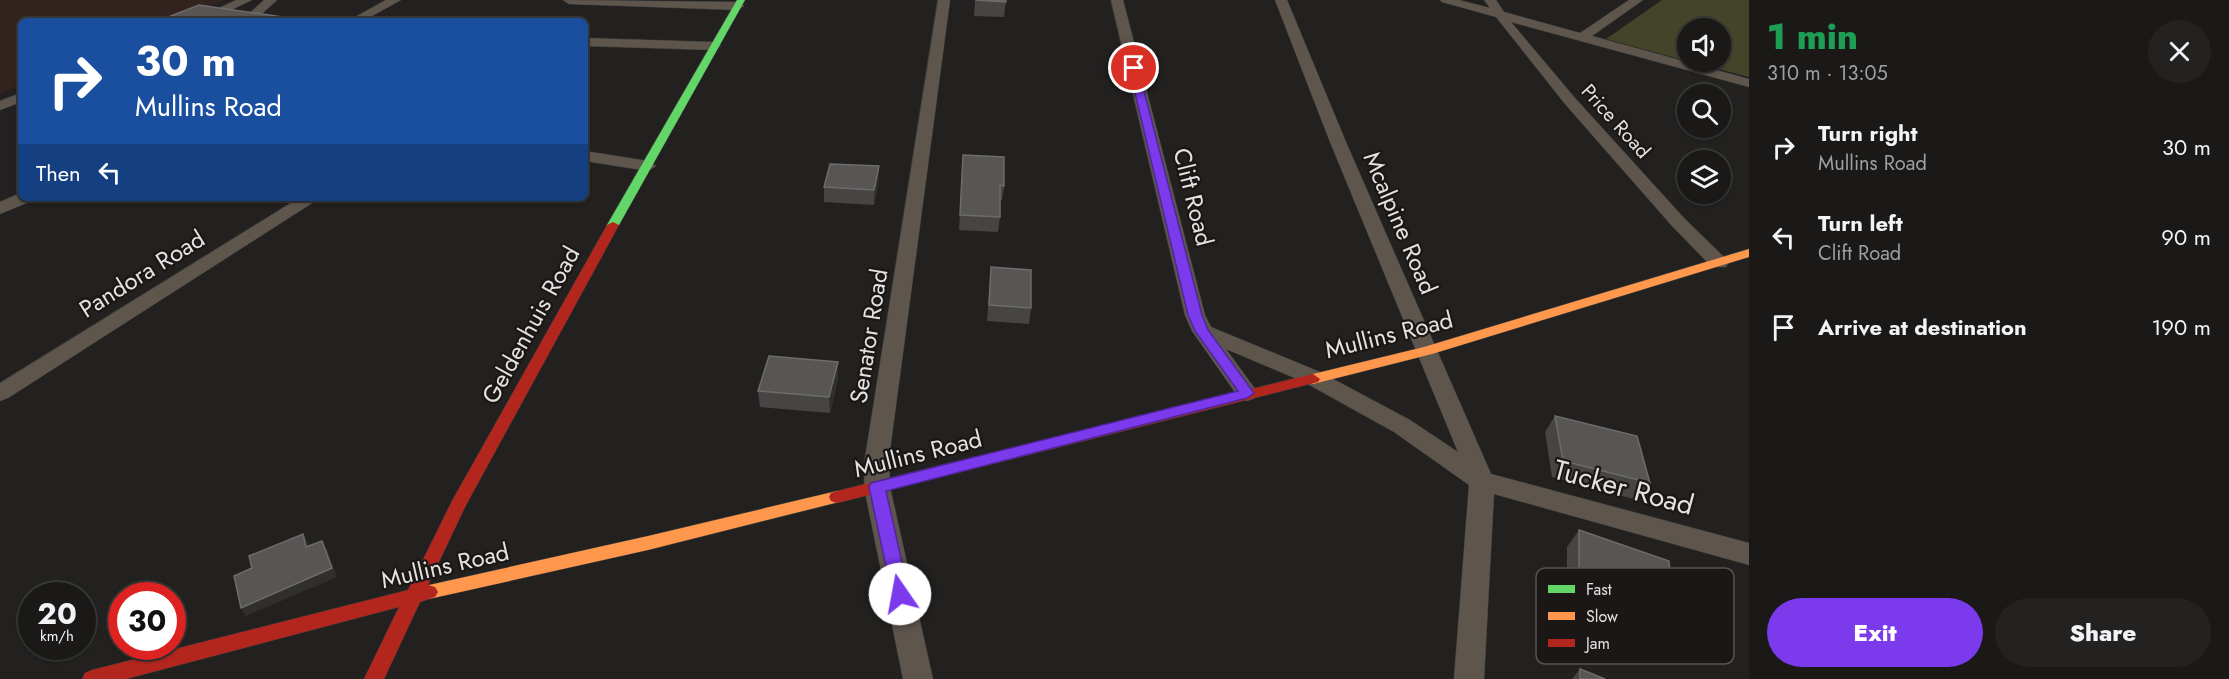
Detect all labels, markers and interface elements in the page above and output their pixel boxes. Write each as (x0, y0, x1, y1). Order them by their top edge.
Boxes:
text: 1 min (1767, 10, 1858, 62)
map controls (1677, 18, 1731, 204)
button: sound (1677, 18, 1731, 72)
button: close (2148, 20, 2211, 83)
text: 30 m (135, 31, 236, 92)
icon: right (36, 42, 114, 120)
pin (1108, 42, 1159, 93)
icon: arrive (1117, 51, 1150, 84)
text: 310 m · 13:05 (1767, 59, 1888, 88)
street label: Price Road (1574, 78, 1657, 165)
button: search (1677, 84, 1731, 138)
text: Mullins Road (135, 87, 282, 126)
text: Turn right (1818, 117, 1918, 149)
icon: right (1767, 131, 1800, 164)
text: 30 m (2162, 131, 2211, 163)
street label: Clift Road (1164, 144, 1223, 250)
street label: Mcalpine Road (1355, 146, 1446, 300)
text: Mullins Road (1818, 149, 1927, 178)
button: layers (1677, 150, 1731, 204)
icon: left (93, 156, 126, 189)
text: Then (36, 157, 81, 189)
text: Turn left (1818, 207, 1903, 239)
street label: Pandora Road (72, 221, 211, 326)
icon: left (1767, 221, 1800, 254)
text: 90 m (2161, 221, 2211, 253)
text: Clift Road (1818, 239, 1901, 268)
street label: Geldenhuis Road (473, 240, 588, 410)
street label: Senator Road (841, 266, 896, 406)
street label: Mullins Road (1321, 302, 1456, 367)
icon: arrive (1767, 311, 1800, 344)
text: Arrive at destination (1818, 311, 2027, 343)
text: 190 m (2151, 311, 2211, 343)
street label: Mullins Road (850, 421, 985, 486)
street label: Tucker Road (1549, 449, 1699, 526)
street label: Mullins Road (377, 534, 512, 597)
position arrow (868, 562, 932, 626)
legend (1536, 568, 1734, 664)
text: Fast (1586, 578, 1612, 601)
speed limit sign: 30 (108, 582, 186, 660)
text: 20 (37, 592, 77, 635)
button: Exit (1767, 598, 1983, 667)
button: Share (1995, 598, 2211, 667)
text: Slow (1586, 605, 1618, 628)
text: km/h (40, 625, 74, 647)
text: Jam (1584, 632, 1610, 655)

